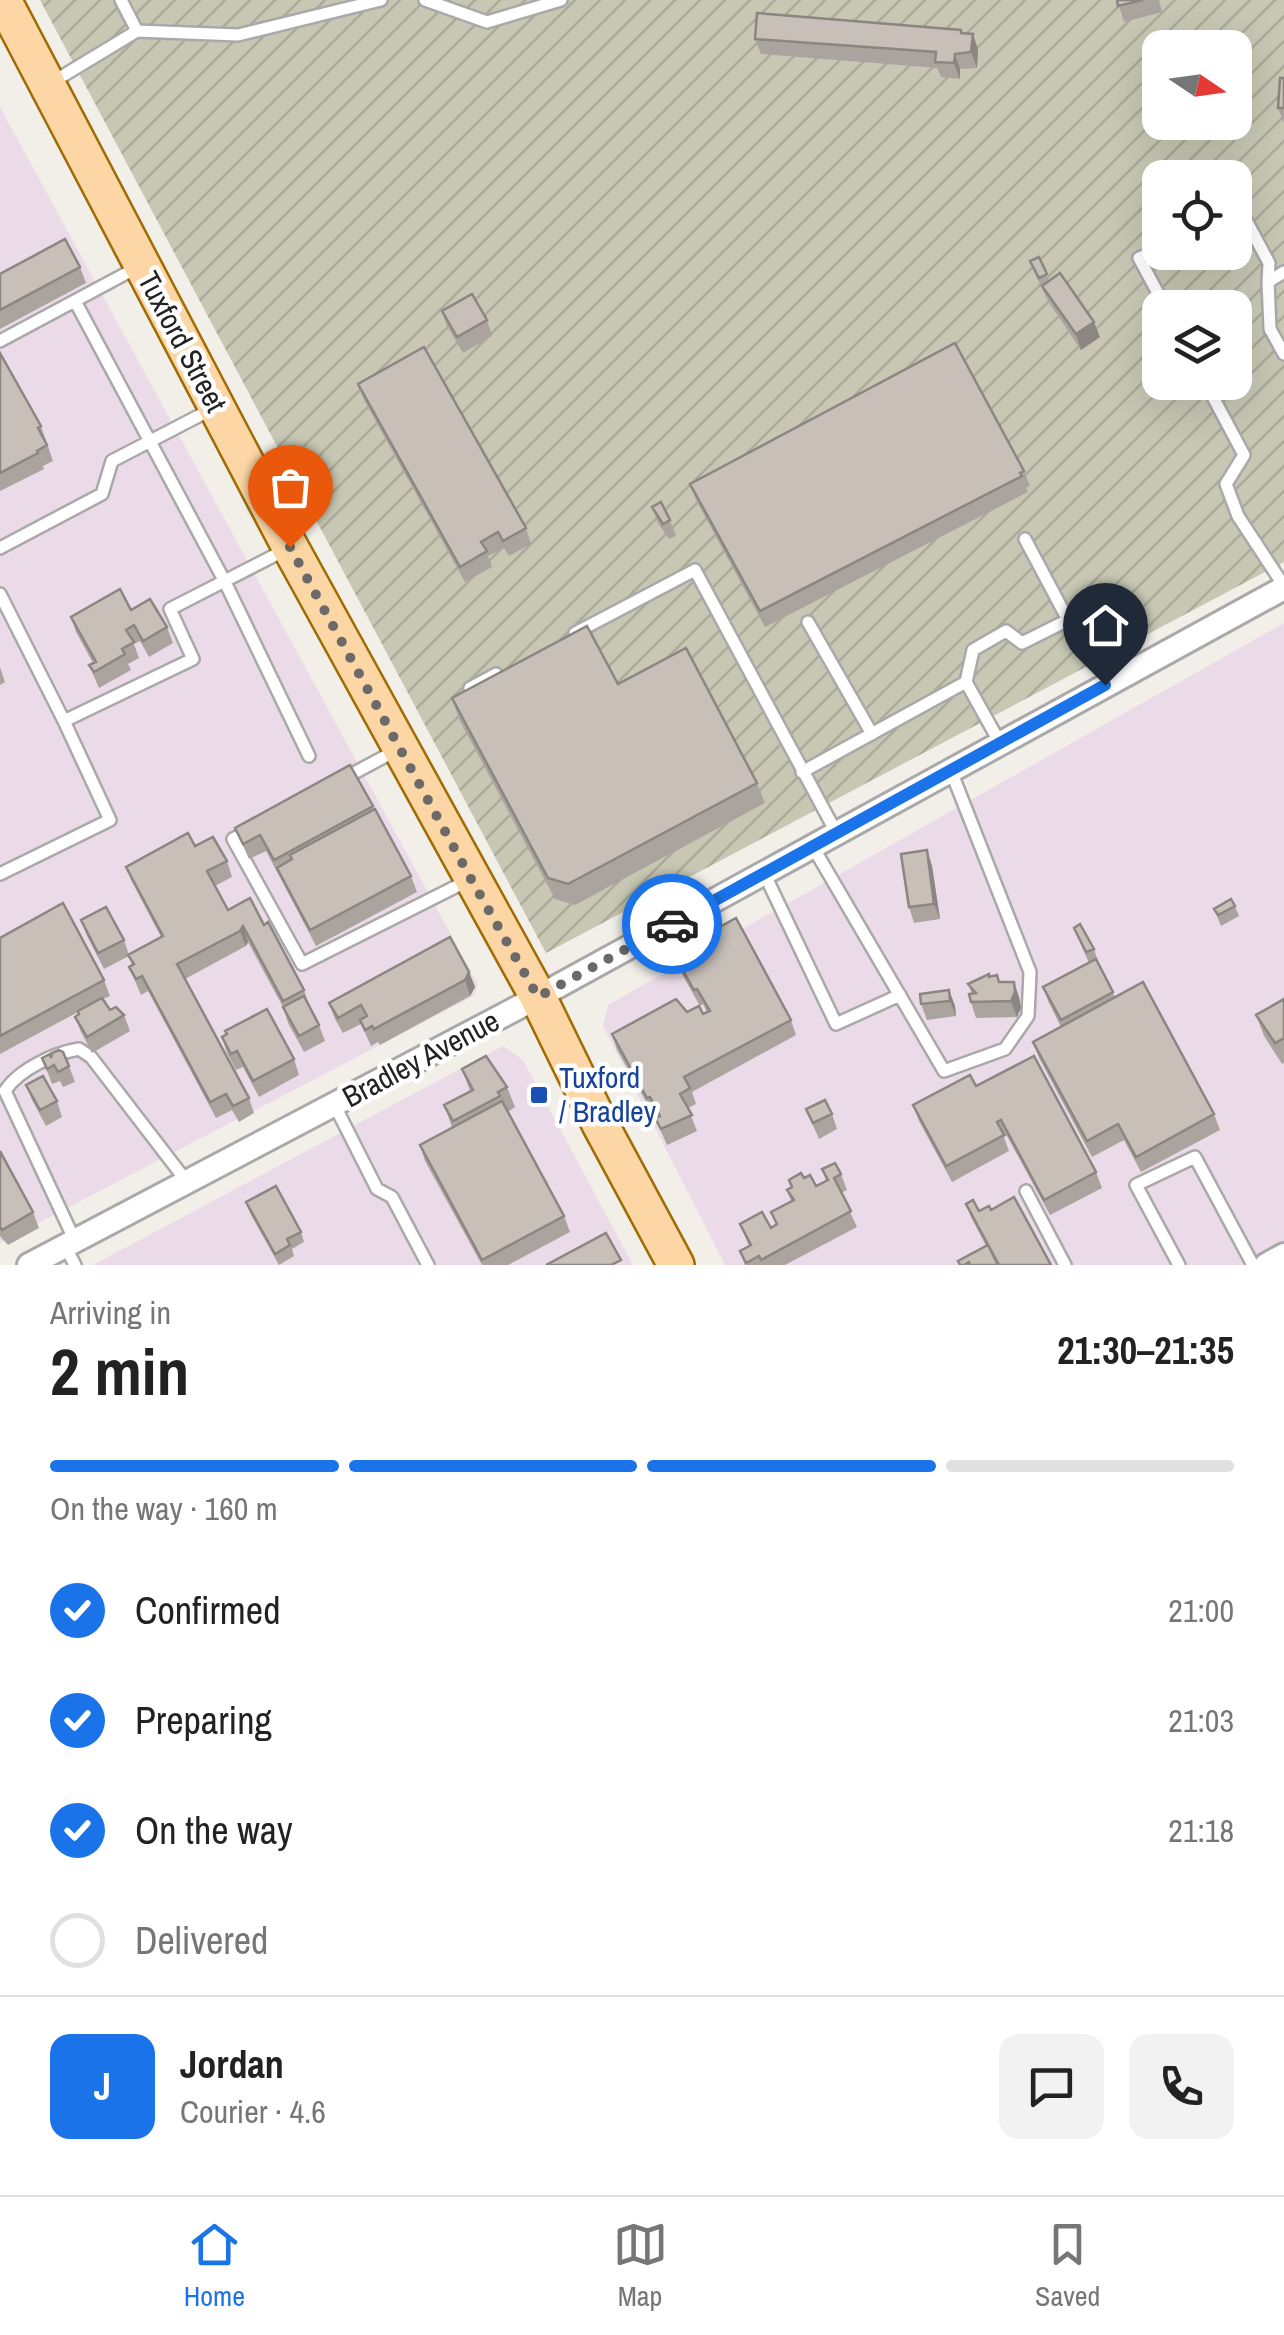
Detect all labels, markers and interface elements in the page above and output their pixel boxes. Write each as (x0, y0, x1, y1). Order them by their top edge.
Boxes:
north arrow (1142, 30, 1252, 140)
map controls (1142, 30, 1252, 400)
button: locate (1142, 160, 1252, 270)
street label: Tuxford Street (129, 264, 237, 419)
button: layers (1142, 290, 1252, 400)
pin (248, 445, 333, 548)
icon: bag (263, 460, 318, 515)
pin (1063, 583, 1148, 686)
icon: home (1078, 598, 1133, 653)
courier (622, 874, 722, 974)
icon: car (645, 897, 700, 952)
street label: Bradley Avenue (335, 1000, 506, 1116)
place label: Tuxford / Bradley (559, 1057, 657, 1131)
marker: Tuxford / Bradley (528, 1084, 550, 1106)
text: Arriving in (50, 1291, 171, 1334)
text: 21:30–21:35 (1057, 1325, 1234, 1376)
text: 2 min (50, 1328, 189, 1415)
text: On the way · 160 m (50, 1487, 278, 1530)
icon: check (50, 1583, 105, 1638)
text: Confirmed (135, 1585, 280, 1636)
text: 21:00 (1168, 1589, 1234, 1632)
icon: check (50, 1693, 105, 1748)
text: Preparing (135, 1695, 272, 1746)
text: 21:03 (1168, 1699, 1234, 1742)
icon: check (50, 1803, 105, 1858)
text: On the way (135, 1805, 293, 1856)
text: 21:18 (1168, 1809, 1234, 1852)
text: Delivered (135, 1915, 268, 1966)
button: chat (999, 2034, 1104, 2139)
button: phone (1129, 2034, 1234, 2139)
text: Jordan (180, 2039, 284, 2090)
text: J (94, 2061, 111, 2112)
text: Courier · 4.6 (180, 2090, 326, 2133)
tab: Home (184, 2217, 245, 2315)
tab: Map (613, 2217, 668, 2315)
tab: Saved (1035, 2217, 1100, 2315)

